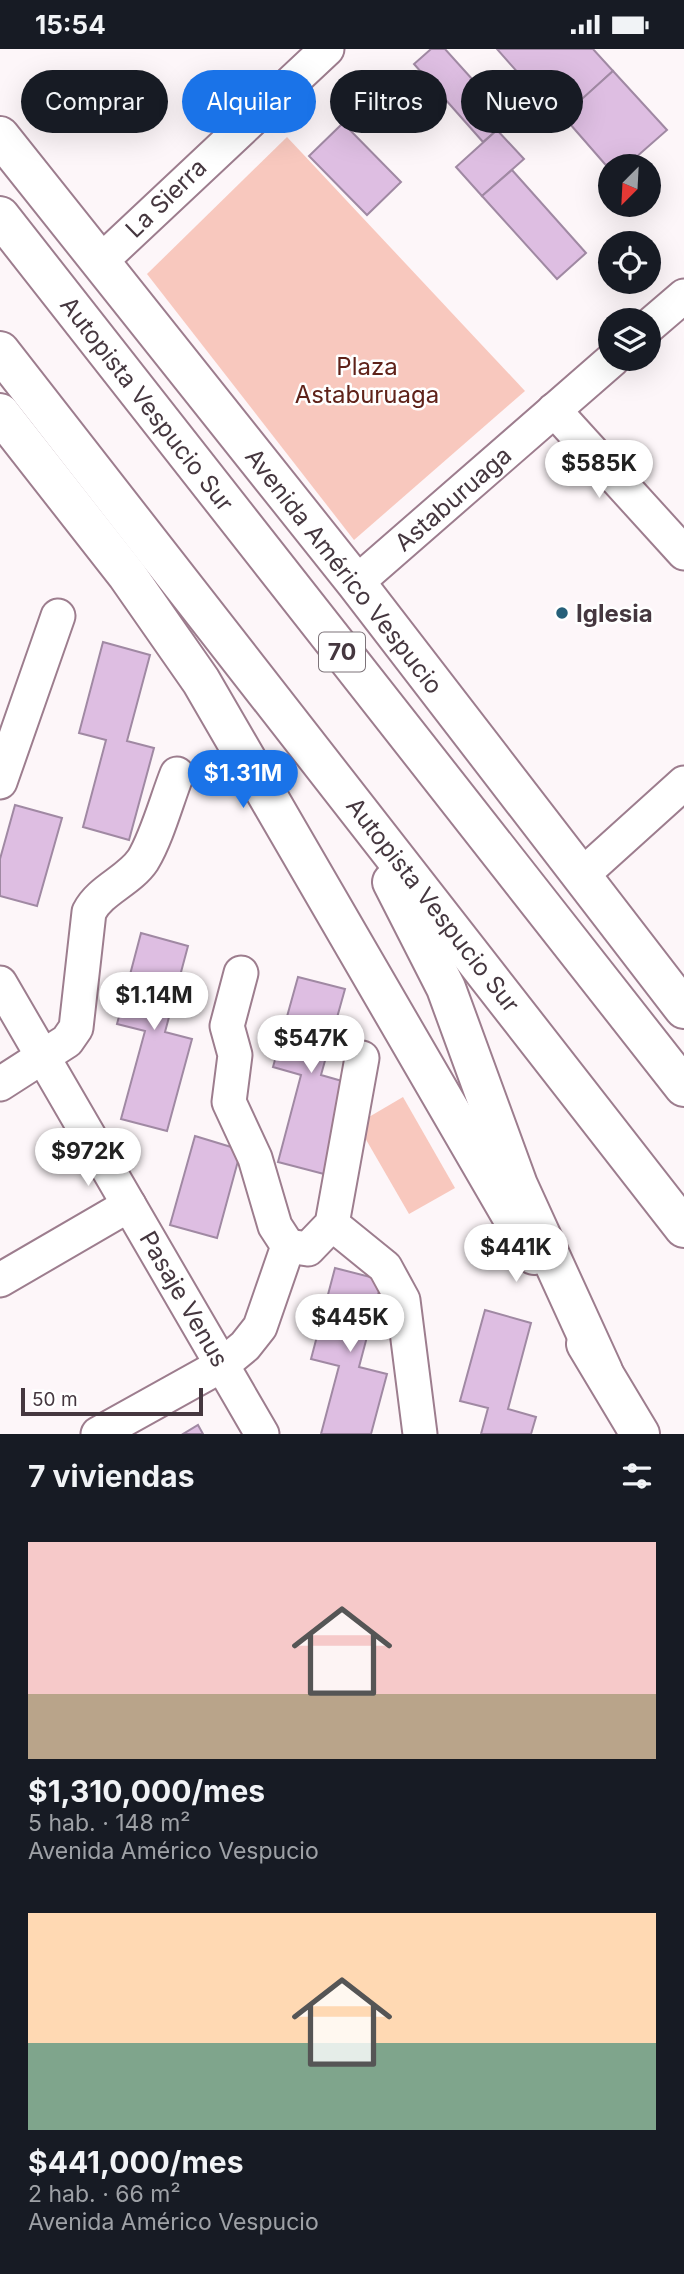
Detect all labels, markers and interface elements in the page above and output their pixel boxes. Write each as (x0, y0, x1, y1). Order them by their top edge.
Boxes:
text: 15:54 (35, 9, 106, 40)
chip: Comprar (21, 70, 168, 133)
chip: Alquilar (182, 70, 316, 133)
chip: Filtros (330, 70, 447, 133)
chip: Nuevo (461, 70, 583, 133)
street label: La Sierra (120, 153, 212, 243)
north arrow (598, 154, 662, 217)
map controls (598, 154, 661, 371)
button: locate (598, 231, 661, 294)
street label: Autopista Vespucio Sur (54, 291, 240, 517)
button: layers (598, 308, 661, 371)
park label: Plaza Astaburuaga (295, 352, 439, 409)
street label: Astaburuaga (389, 441, 517, 557)
pin: $585K (550, 441, 648, 500)
street label: Avenida Américo Vespucio (239, 443, 449, 699)
text: $585K (561, 449, 637, 477)
place label: Iglesia (576, 599, 653, 628)
marker: Iglesia (554, 605, 570, 621)
road number: 70 (319, 632, 365, 671)
pin: $1.31M (186, 751, 300, 810)
text: $1.31M (204, 759, 282, 787)
street label: Autopista Vespucio Sur (340, 792, 526, 1018)
pin: $1.14M (97, 972, 211, 1032)
text: $1.14M (115, 981, 193, 1009)
pin: $547K (262, 1016, 360, 1075)
text: $547K (273, 1024, 349, 1052)
pin: $972K (39, 1129, 137, 1188)
text: $972K (51, 1137, 125, 1165)
pin: $441K (467, 1225, 565, 1284)
street label: Pasaje Venus (133, 1226, 235, 1372)
text: $441K (480, 1233, 552, 1261)
pin: $445K (301, 1295, 399, 1354)
text: $445K (311, 1303, 389, 1331)
scale bar (21, 1385, 203, 1417)
text: 50 m (32, 1388, 78, 1411)
icon: filters (618, 1457, 656, 1495)
text: 7 viviendas (28, 1458, 194, 1494)
icon: home (279, 1588, 405, 1714)
text: $1,310,000/mes (28, 1773, 265, 1809)
text: 5 hab. · 148 m² (28, 1809, 190, 1837)
text: Avenida Américo Vespucio (28, 1837, 319, 1865)
icon: home (279, 1959, 405, 2085)
text: $441,000/mes (28, 2144, 244, 2180)
text: 2 hab. · 66 m² (28, 2180, 181, 2208)
text: Avenida Américo Vespucio (28, 2208, 319, 2236)

